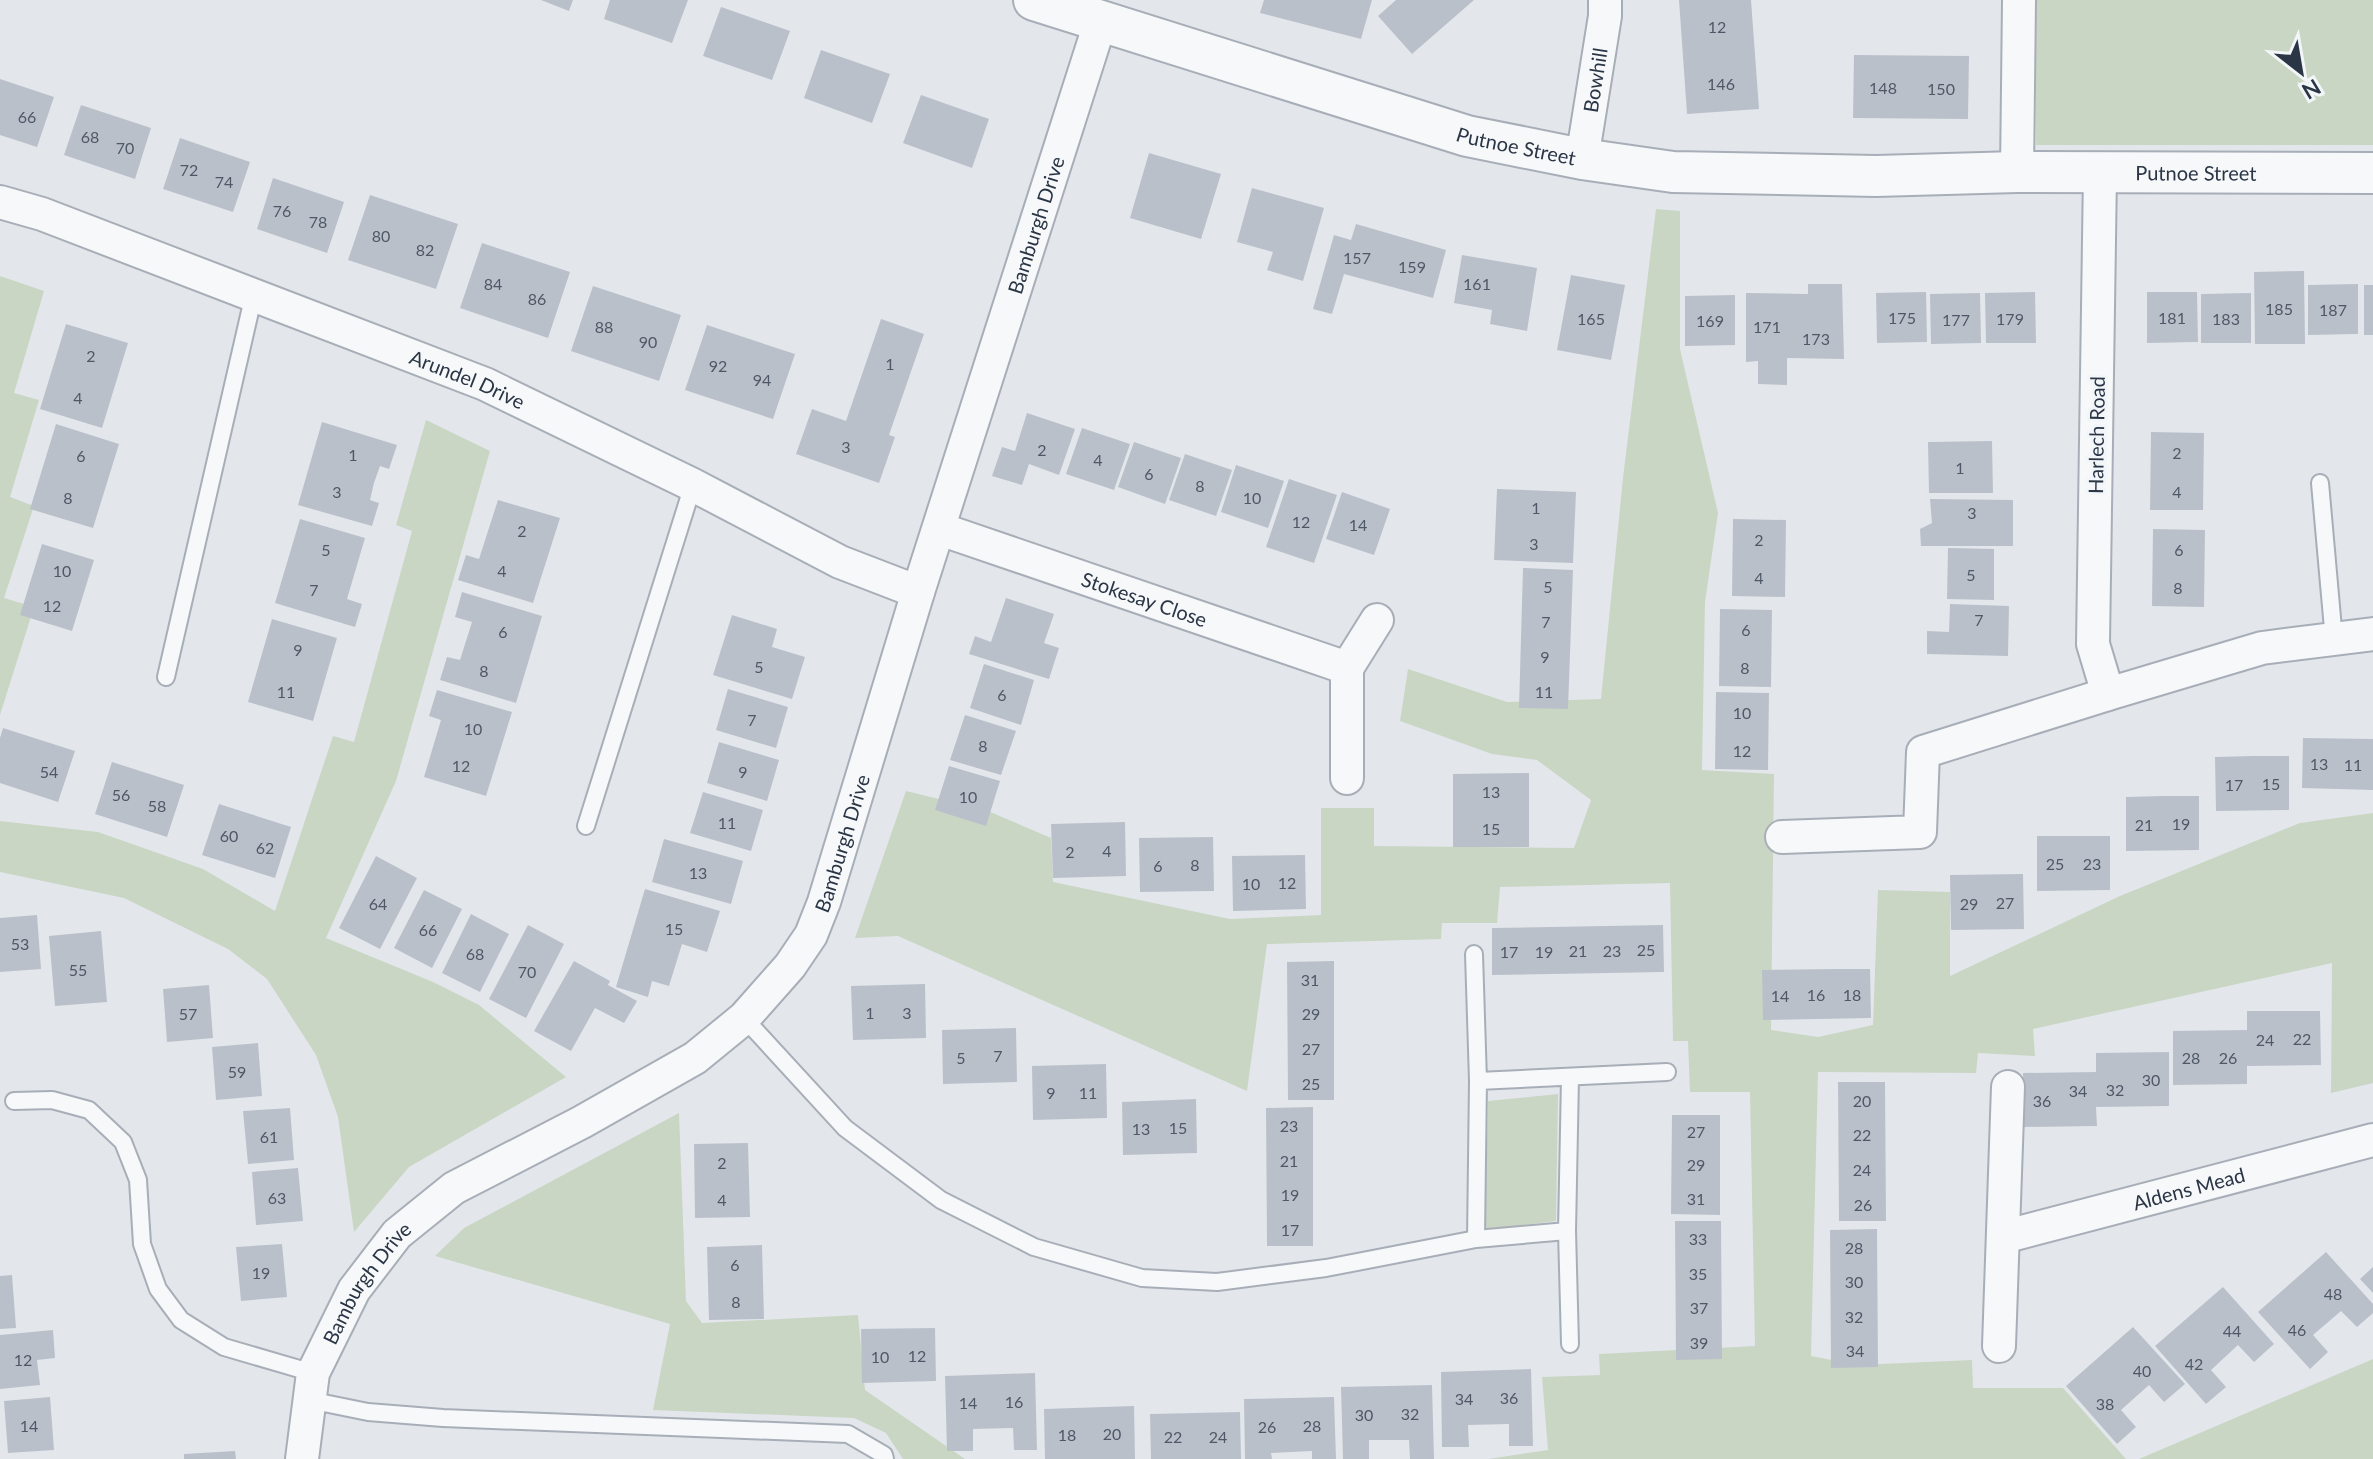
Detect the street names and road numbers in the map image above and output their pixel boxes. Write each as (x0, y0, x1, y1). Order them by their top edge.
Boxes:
street label: Bowhill (1578, 46, 1612, 114)
street label: Putnoe Street (1453, 121, 1578, 169)
street label: Bamburgh Drive (1002, 153, 1069, 297)
street label: Putnoe Street (2135, 160, 2256, 185)
street label: Arundel Drive (407, 344, 529, 414)
street label: Harlech Road (2083, 376, 2109, 494)
street label: Stokesay Close (1079, 566, 1210, 631)
street label: Bamburgh Drive (809, 771, 874, 916)
street label: Aldens Mead (2130, 1162, 2247, 1214)
street label: Bamburgh Drive (317, 1216, 415, 1348)

